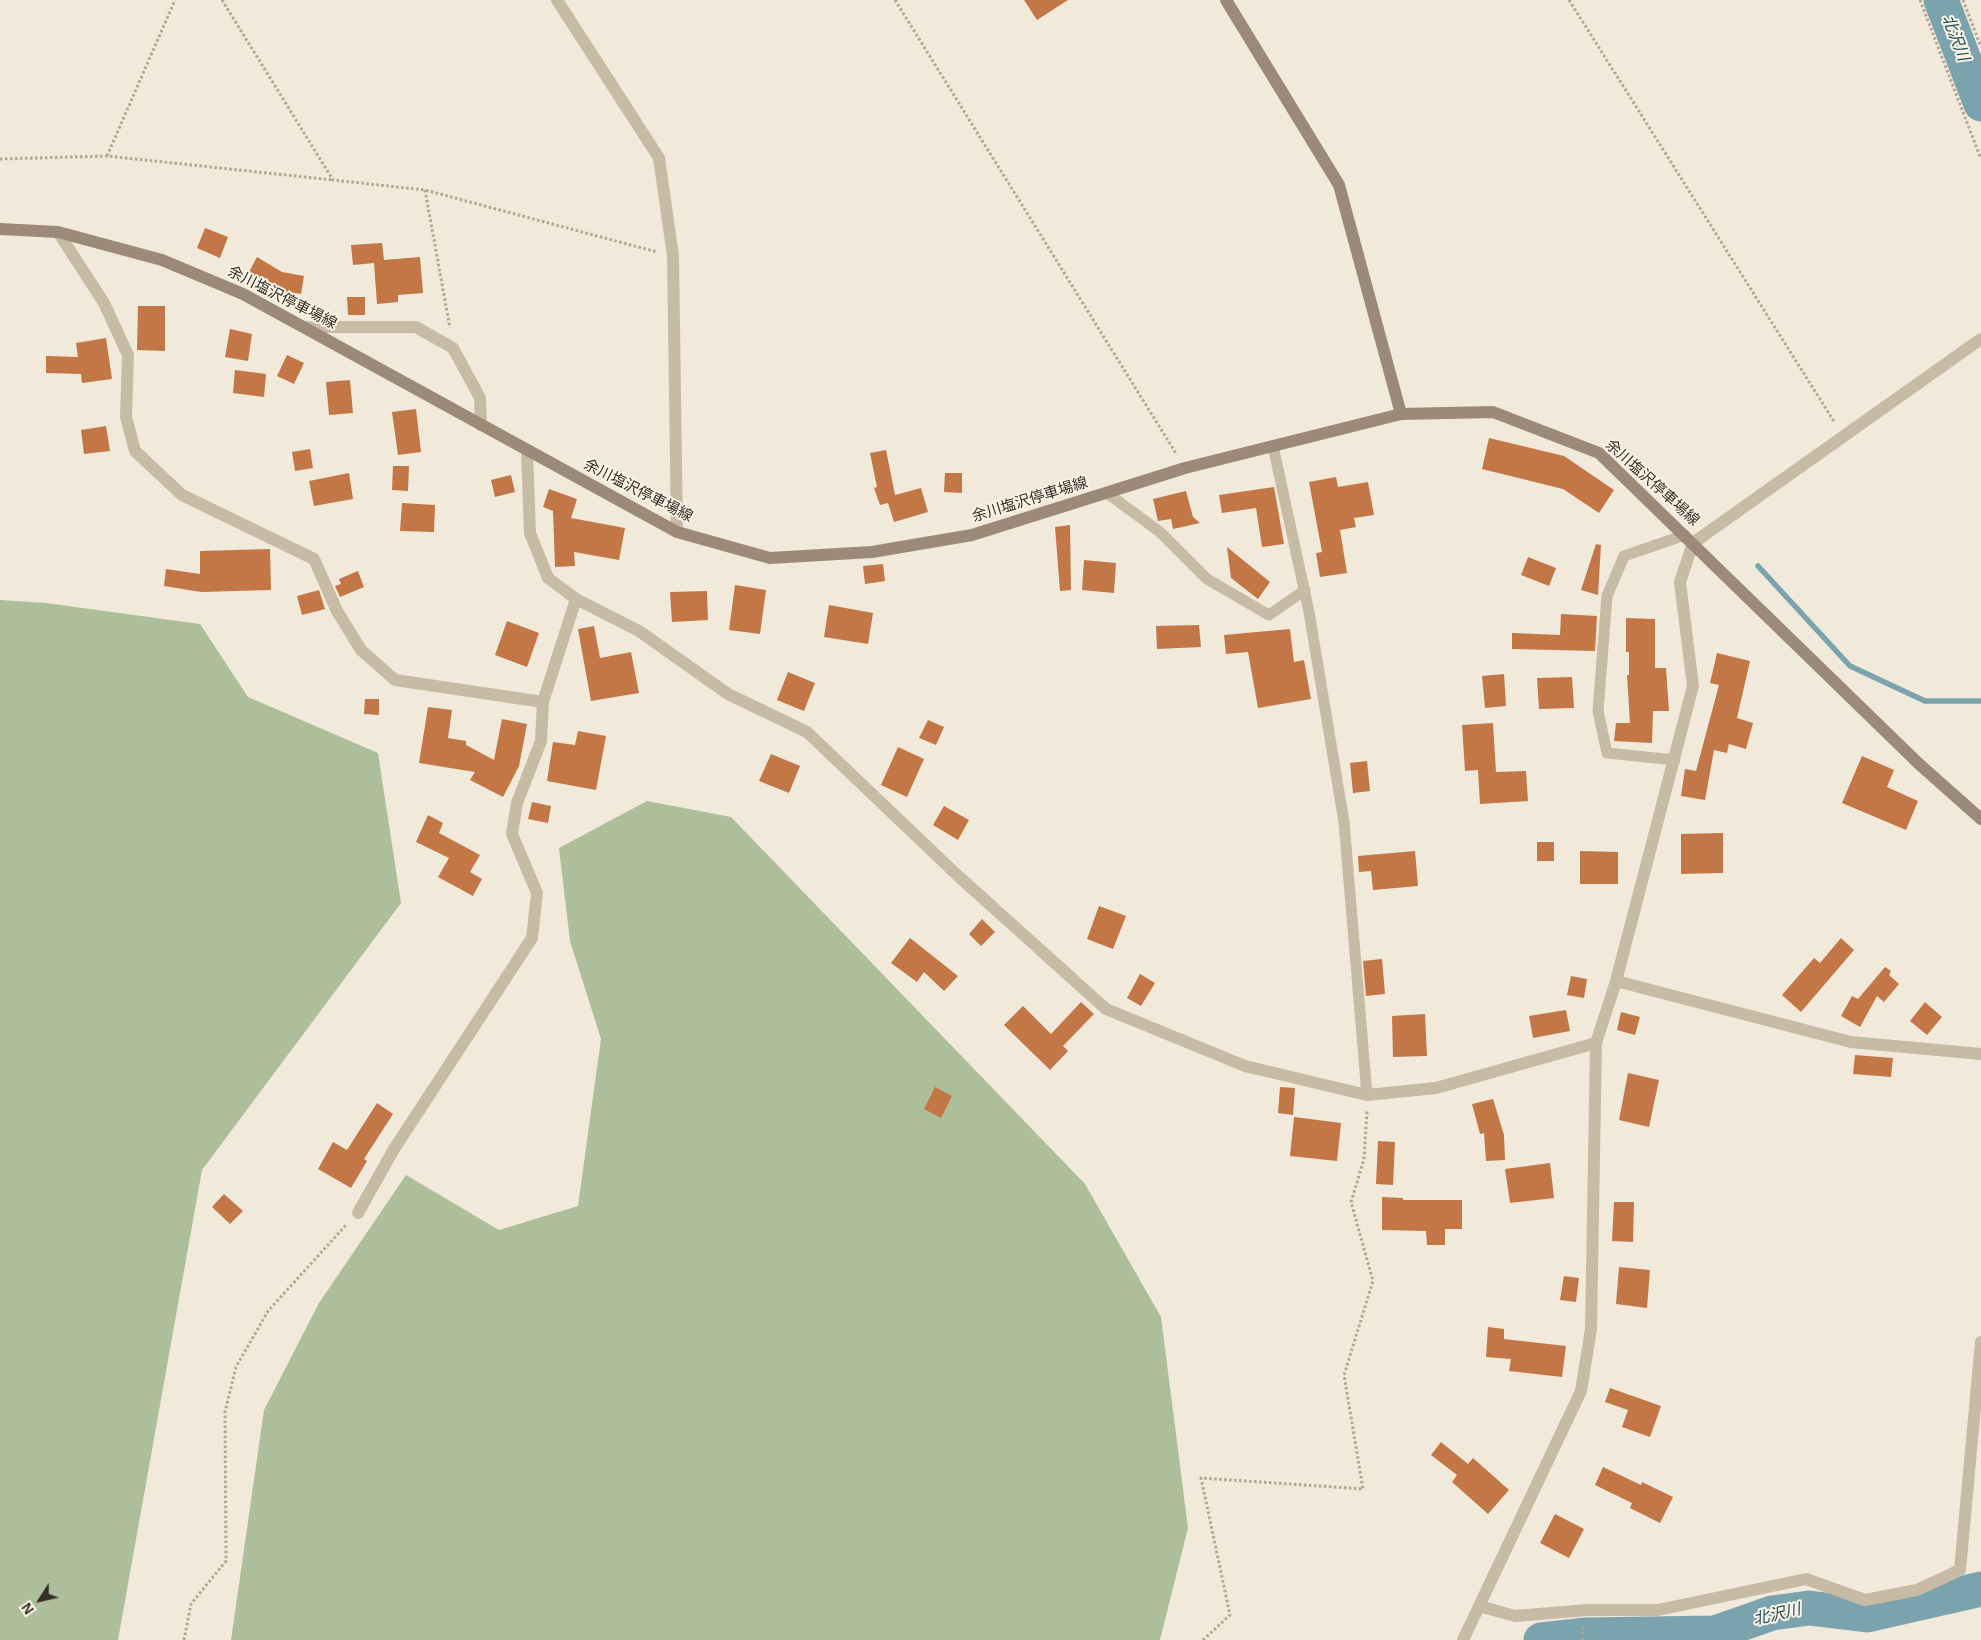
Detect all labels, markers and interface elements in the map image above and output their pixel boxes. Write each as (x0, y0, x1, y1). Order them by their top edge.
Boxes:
water label: 北沢川 (1937, 12, 1973, 64)
street label: 余川塩沢停車場線 (224, 263, 340, 333)
street label: 余川塩沢停車場線 (1601, 436, 1703, 530)
street label: 余川塩沢停車場線 (580, 456, 696, 526)
street label: 余川塩沢停車場線 (970, 474, 1090, 526)
north arrow (15, 1575, 65, 1625)
text: N (18, 1600, 37, 1617)
water label: 北沢川 (1751, 1600, 1803, 1630)

